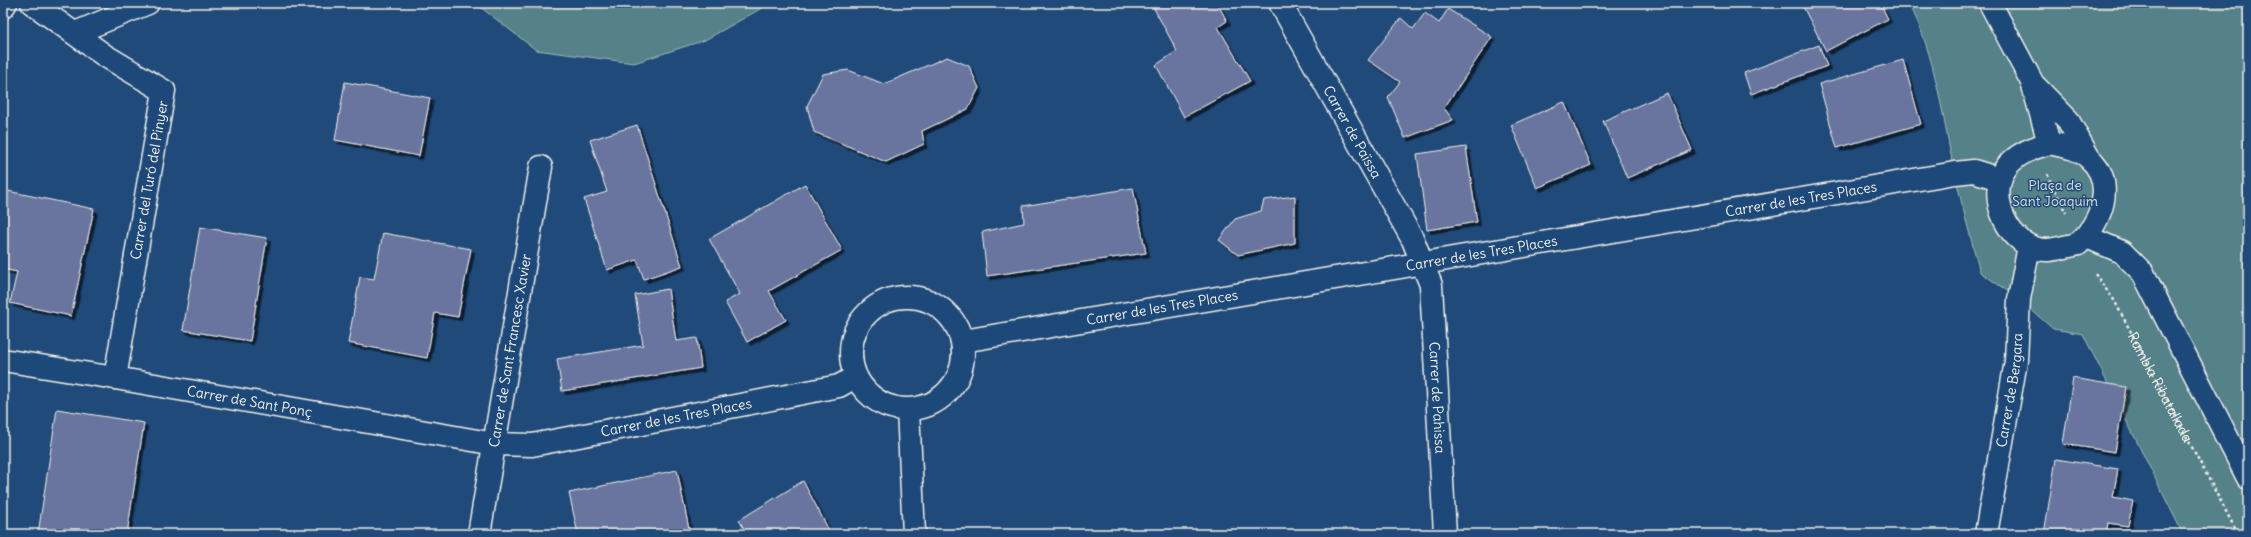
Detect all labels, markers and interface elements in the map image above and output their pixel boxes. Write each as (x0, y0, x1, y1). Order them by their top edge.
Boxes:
street label: Carrer de Païssa (1319, 82, 1386, 182)
street label: Carrer del Turó del Pinyer (126, 99, 172, 261)
park label: Plaça de Sant Joaquim (2012, 176, 2098, 210)
street label: Carrer de les Tres Places (1724, 177, 1878, 221)
street label: Carrer de les Tres Places (1404, 231, 1559, 275)
street label: Carrer de Sant Francesc Xavier (485, 252, 535, 449)
street label: Carrer de les Tres Places (1085, 286, 1239, 329)
street label: Rambla Ribatallada (2124, 329, 2197, 446)
street label: Carrer de Bergara (1992, 332, 2026, 449)
street label: Carrer de Pahissa (1425, 341, 1449, 454)
street label: Carrer de Sant Ponç (185, 382, 314, 421)
street label: Carrer de les Tres Places (599, 394, 753, 441)

